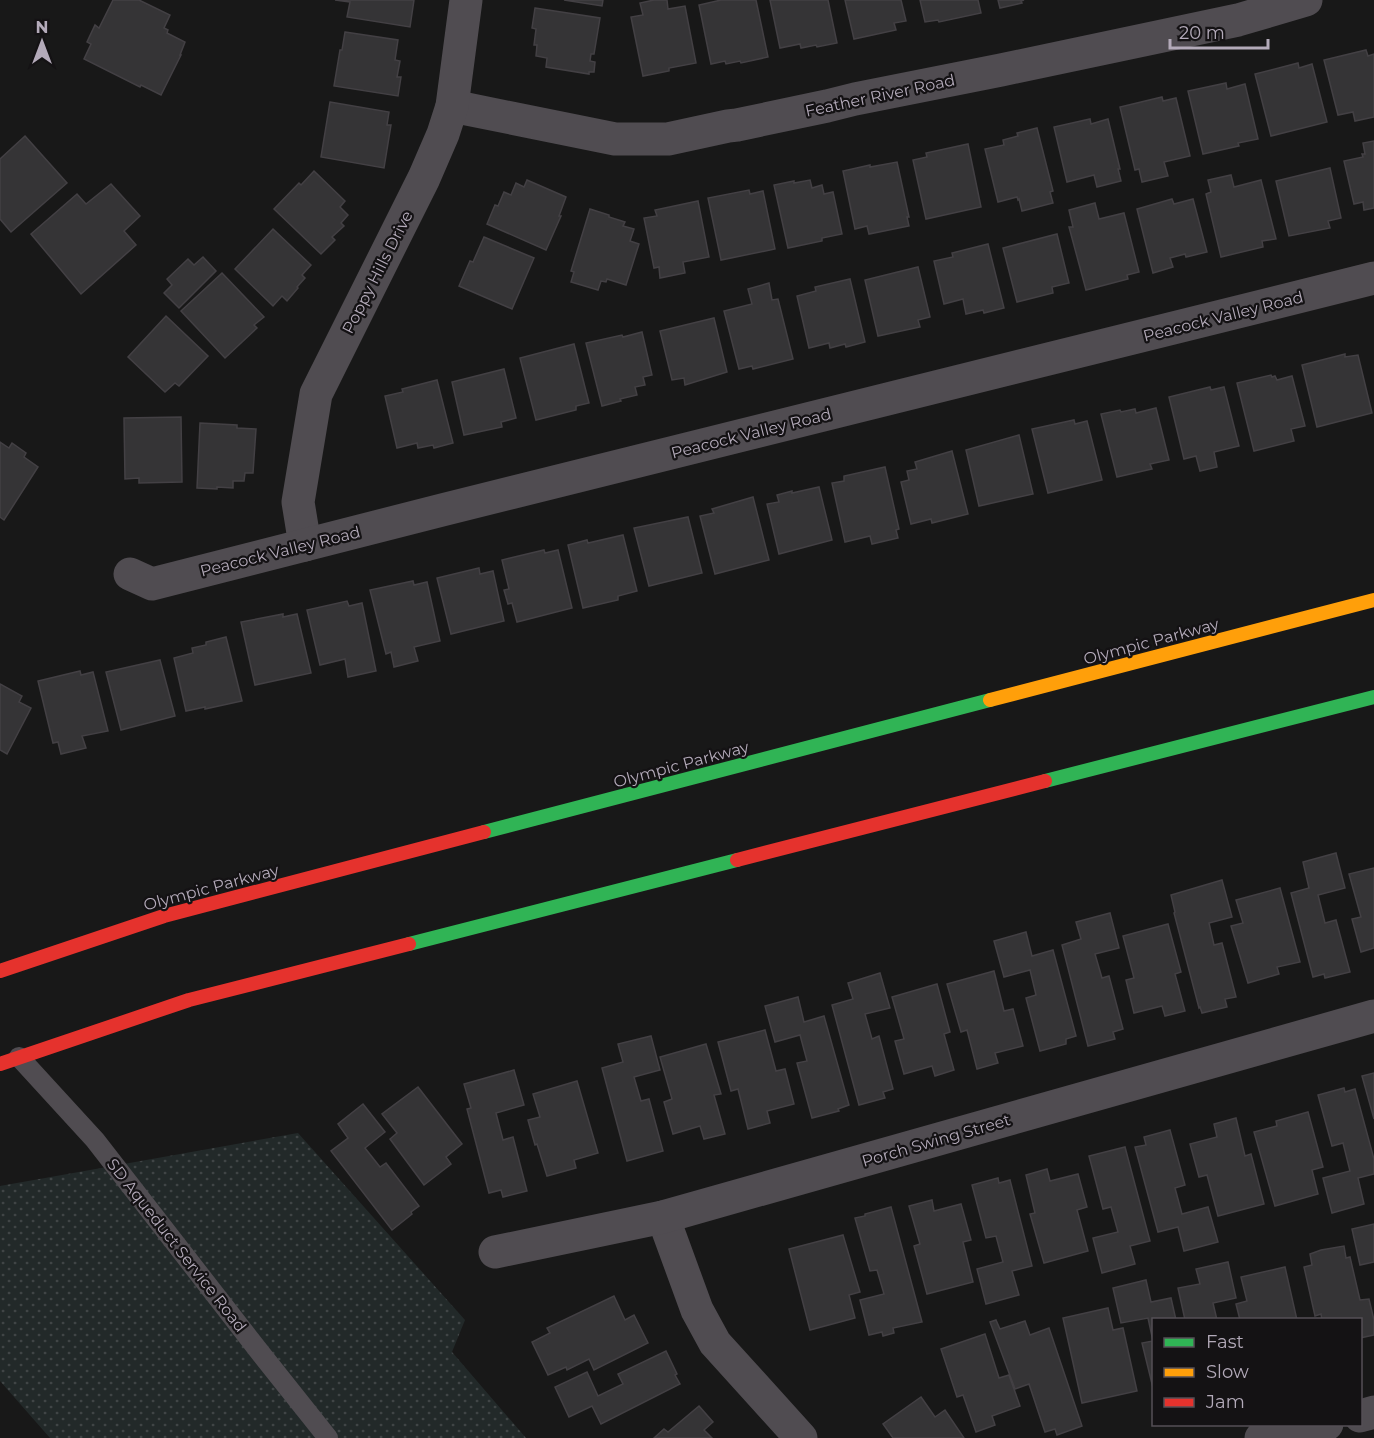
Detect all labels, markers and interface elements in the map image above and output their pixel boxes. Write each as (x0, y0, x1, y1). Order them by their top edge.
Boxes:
north arrow (12, 12, 72, 72)
scale bar (1170, 12, 1268, 50)
text: N (36, 18, 48, 37)
text: 20 m (1179, 22, 1225, 44)
street label: Feather River Road (803, 70, 957, 121)
street label: Poppy Hills Drive (338, 208, 417, 337)
street label: Peacock Valley Road (1141, 287, 1305, 346)
street label: Peacock Valley Road (669, 404, 833, 463)
street label: Peacock Valley Road (198, 522, 362, 581)
street label: Olympic Parkway (1081, 614, 1221, 669)
street label: Olympic Parkway (611, 737, 751, 792)
street label: Olympic Parkway (141, 860, 281, 915)
street label: Porch Swing Street (860, 1110, 1013, 1171)
street label: SD Aqueduct Service Road (103, 1155, 250, 1336)
legend (1152, 1318, 1362, 1426)
text: Fast (1206, 1331, 1244, 1353)
text: Slow (1206, 1361, 1249, 1383)
text: Jam (1205, 1391, 1245, 1413)

